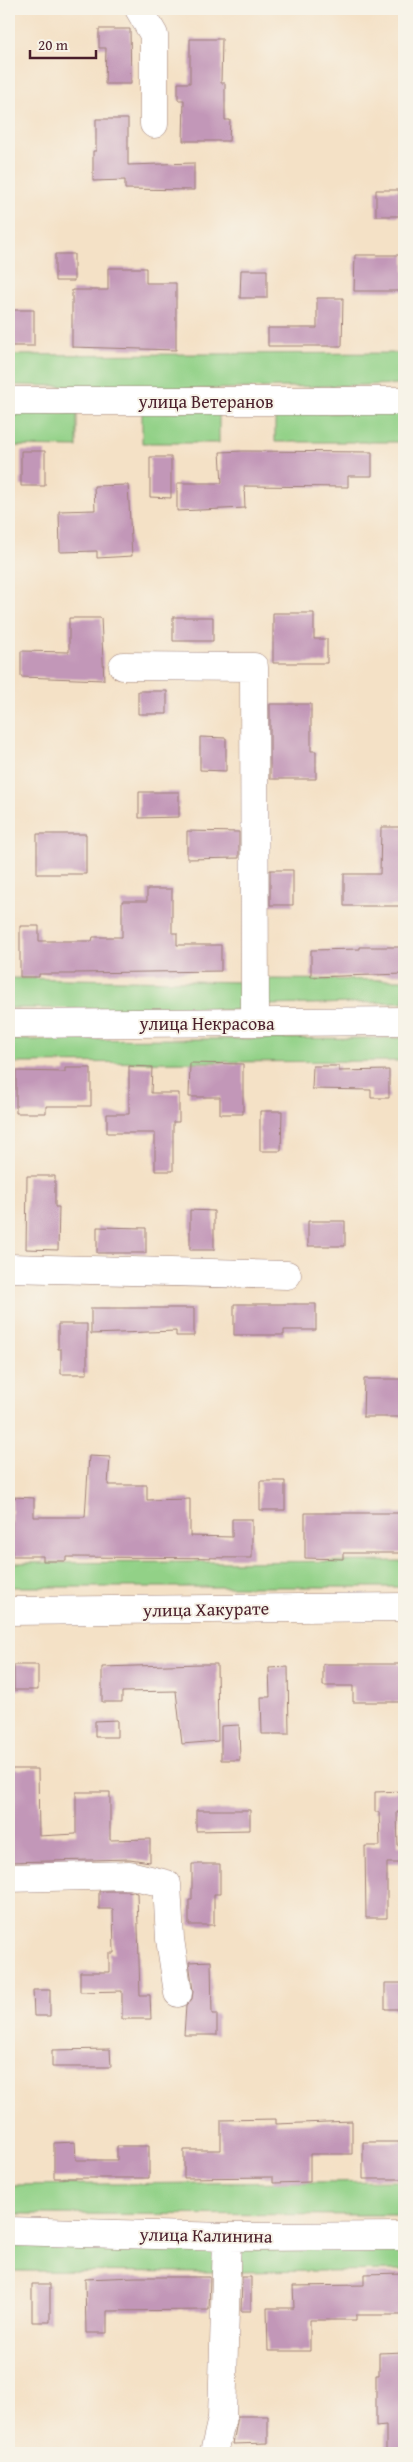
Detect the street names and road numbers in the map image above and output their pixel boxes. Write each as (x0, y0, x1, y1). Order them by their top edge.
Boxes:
street label: улица Ветеранов (137, 388, 274, 415)
street label: улица Некрасова (138, 1010, 275, 1037)
street label: улица Хакурате (142, 1594, 269, 1624)
street label: улица Калинина (138, 2220, 273, 2250)

